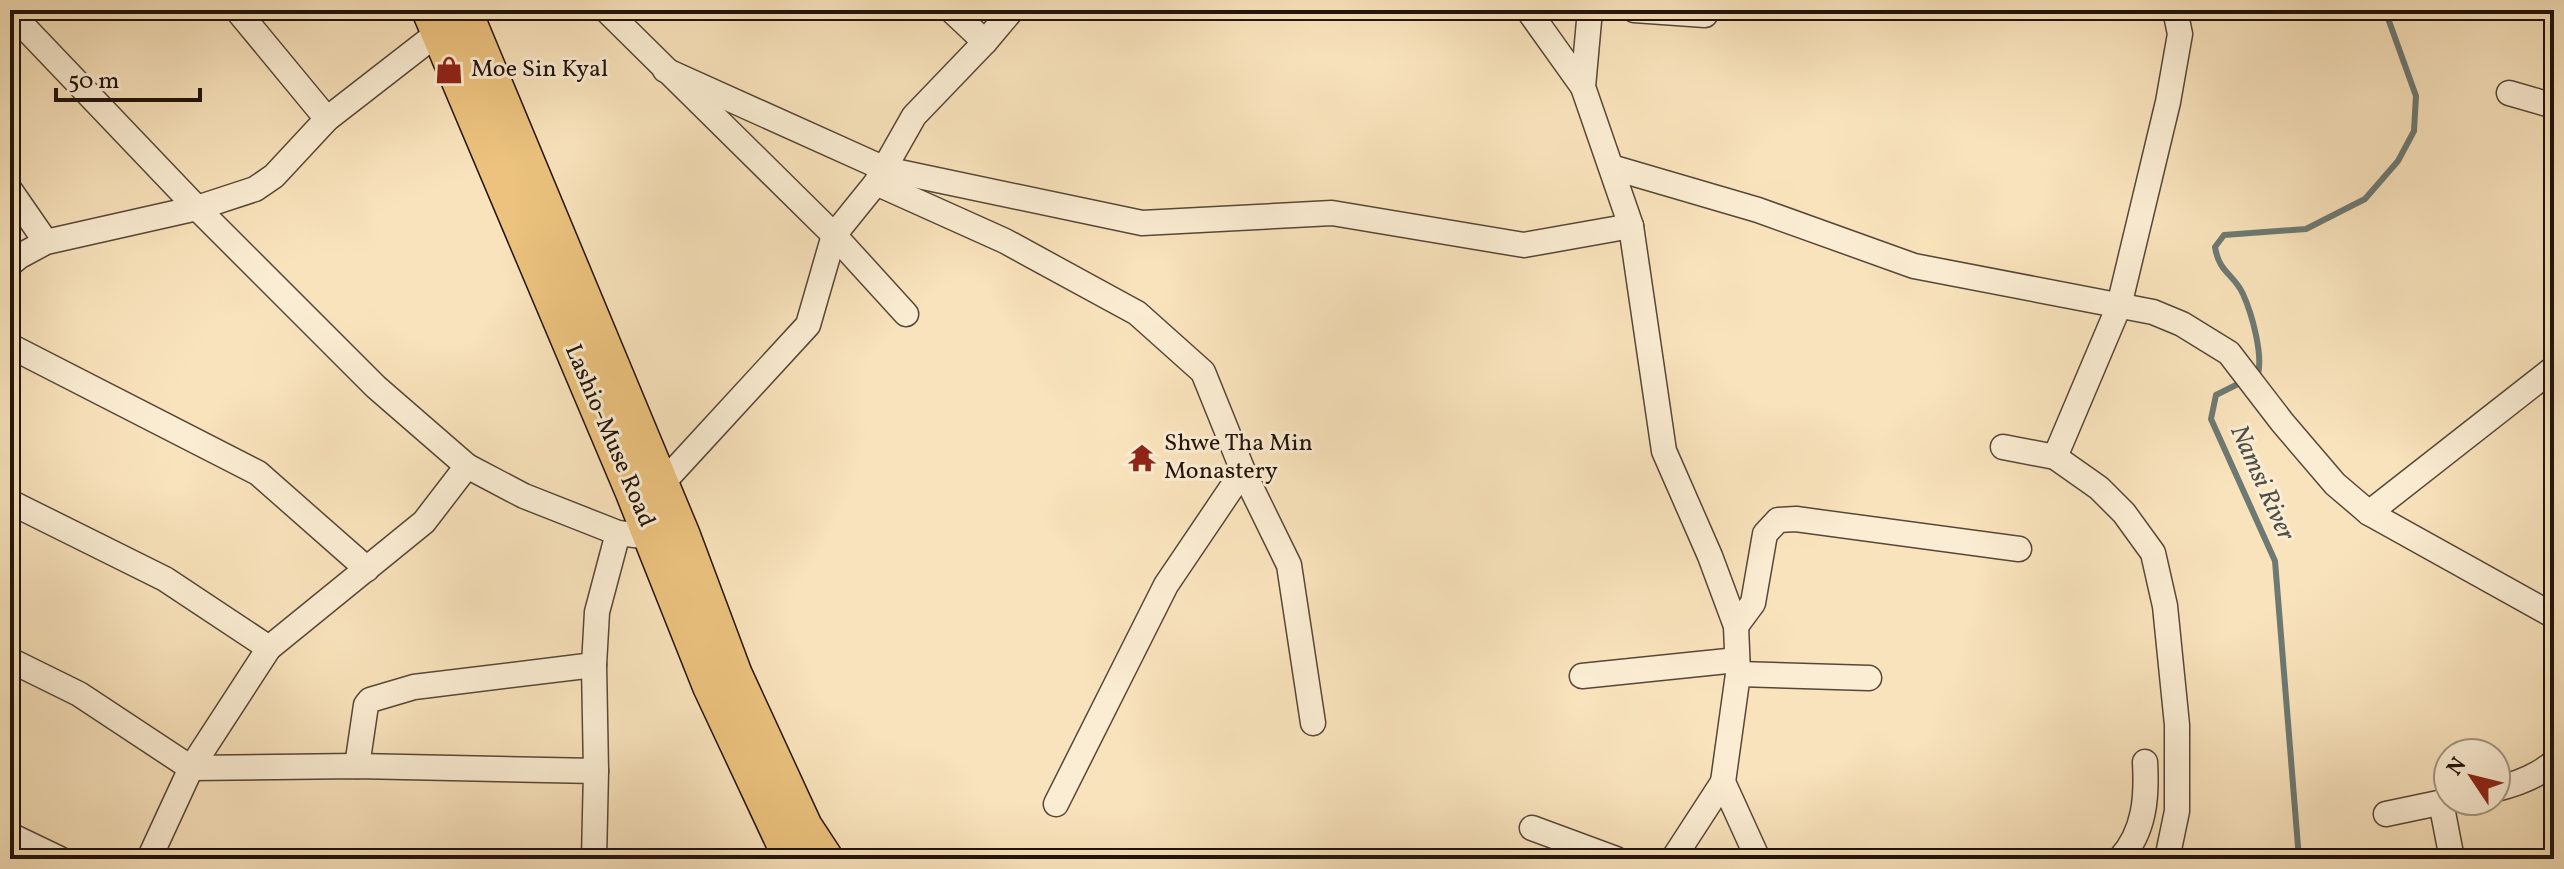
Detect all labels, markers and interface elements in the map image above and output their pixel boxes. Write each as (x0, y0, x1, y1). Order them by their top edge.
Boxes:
scale bar (56, 52, 200, 102)
place label: Moe Sin Kyal (471, 53, 608, 87)
shop icon: Moe Sin Kyal (434, 55, 464, 85)
text: 50 m (68, 65, 120, 99)
street label: Lashio-Muse Road (555, 339, 663, 533)
water label: Namsi River (2220, 419, 2304, 547)
place label: Shwe Tha Min Monastery (1164, 427, 1313, 489)
temple icon: Shwe Tha Min Monastery (1127, 443, 1157, 473)
north arrow (2432, 737, 2512, 817)
text: N (2440, 752, 2475, 782)

